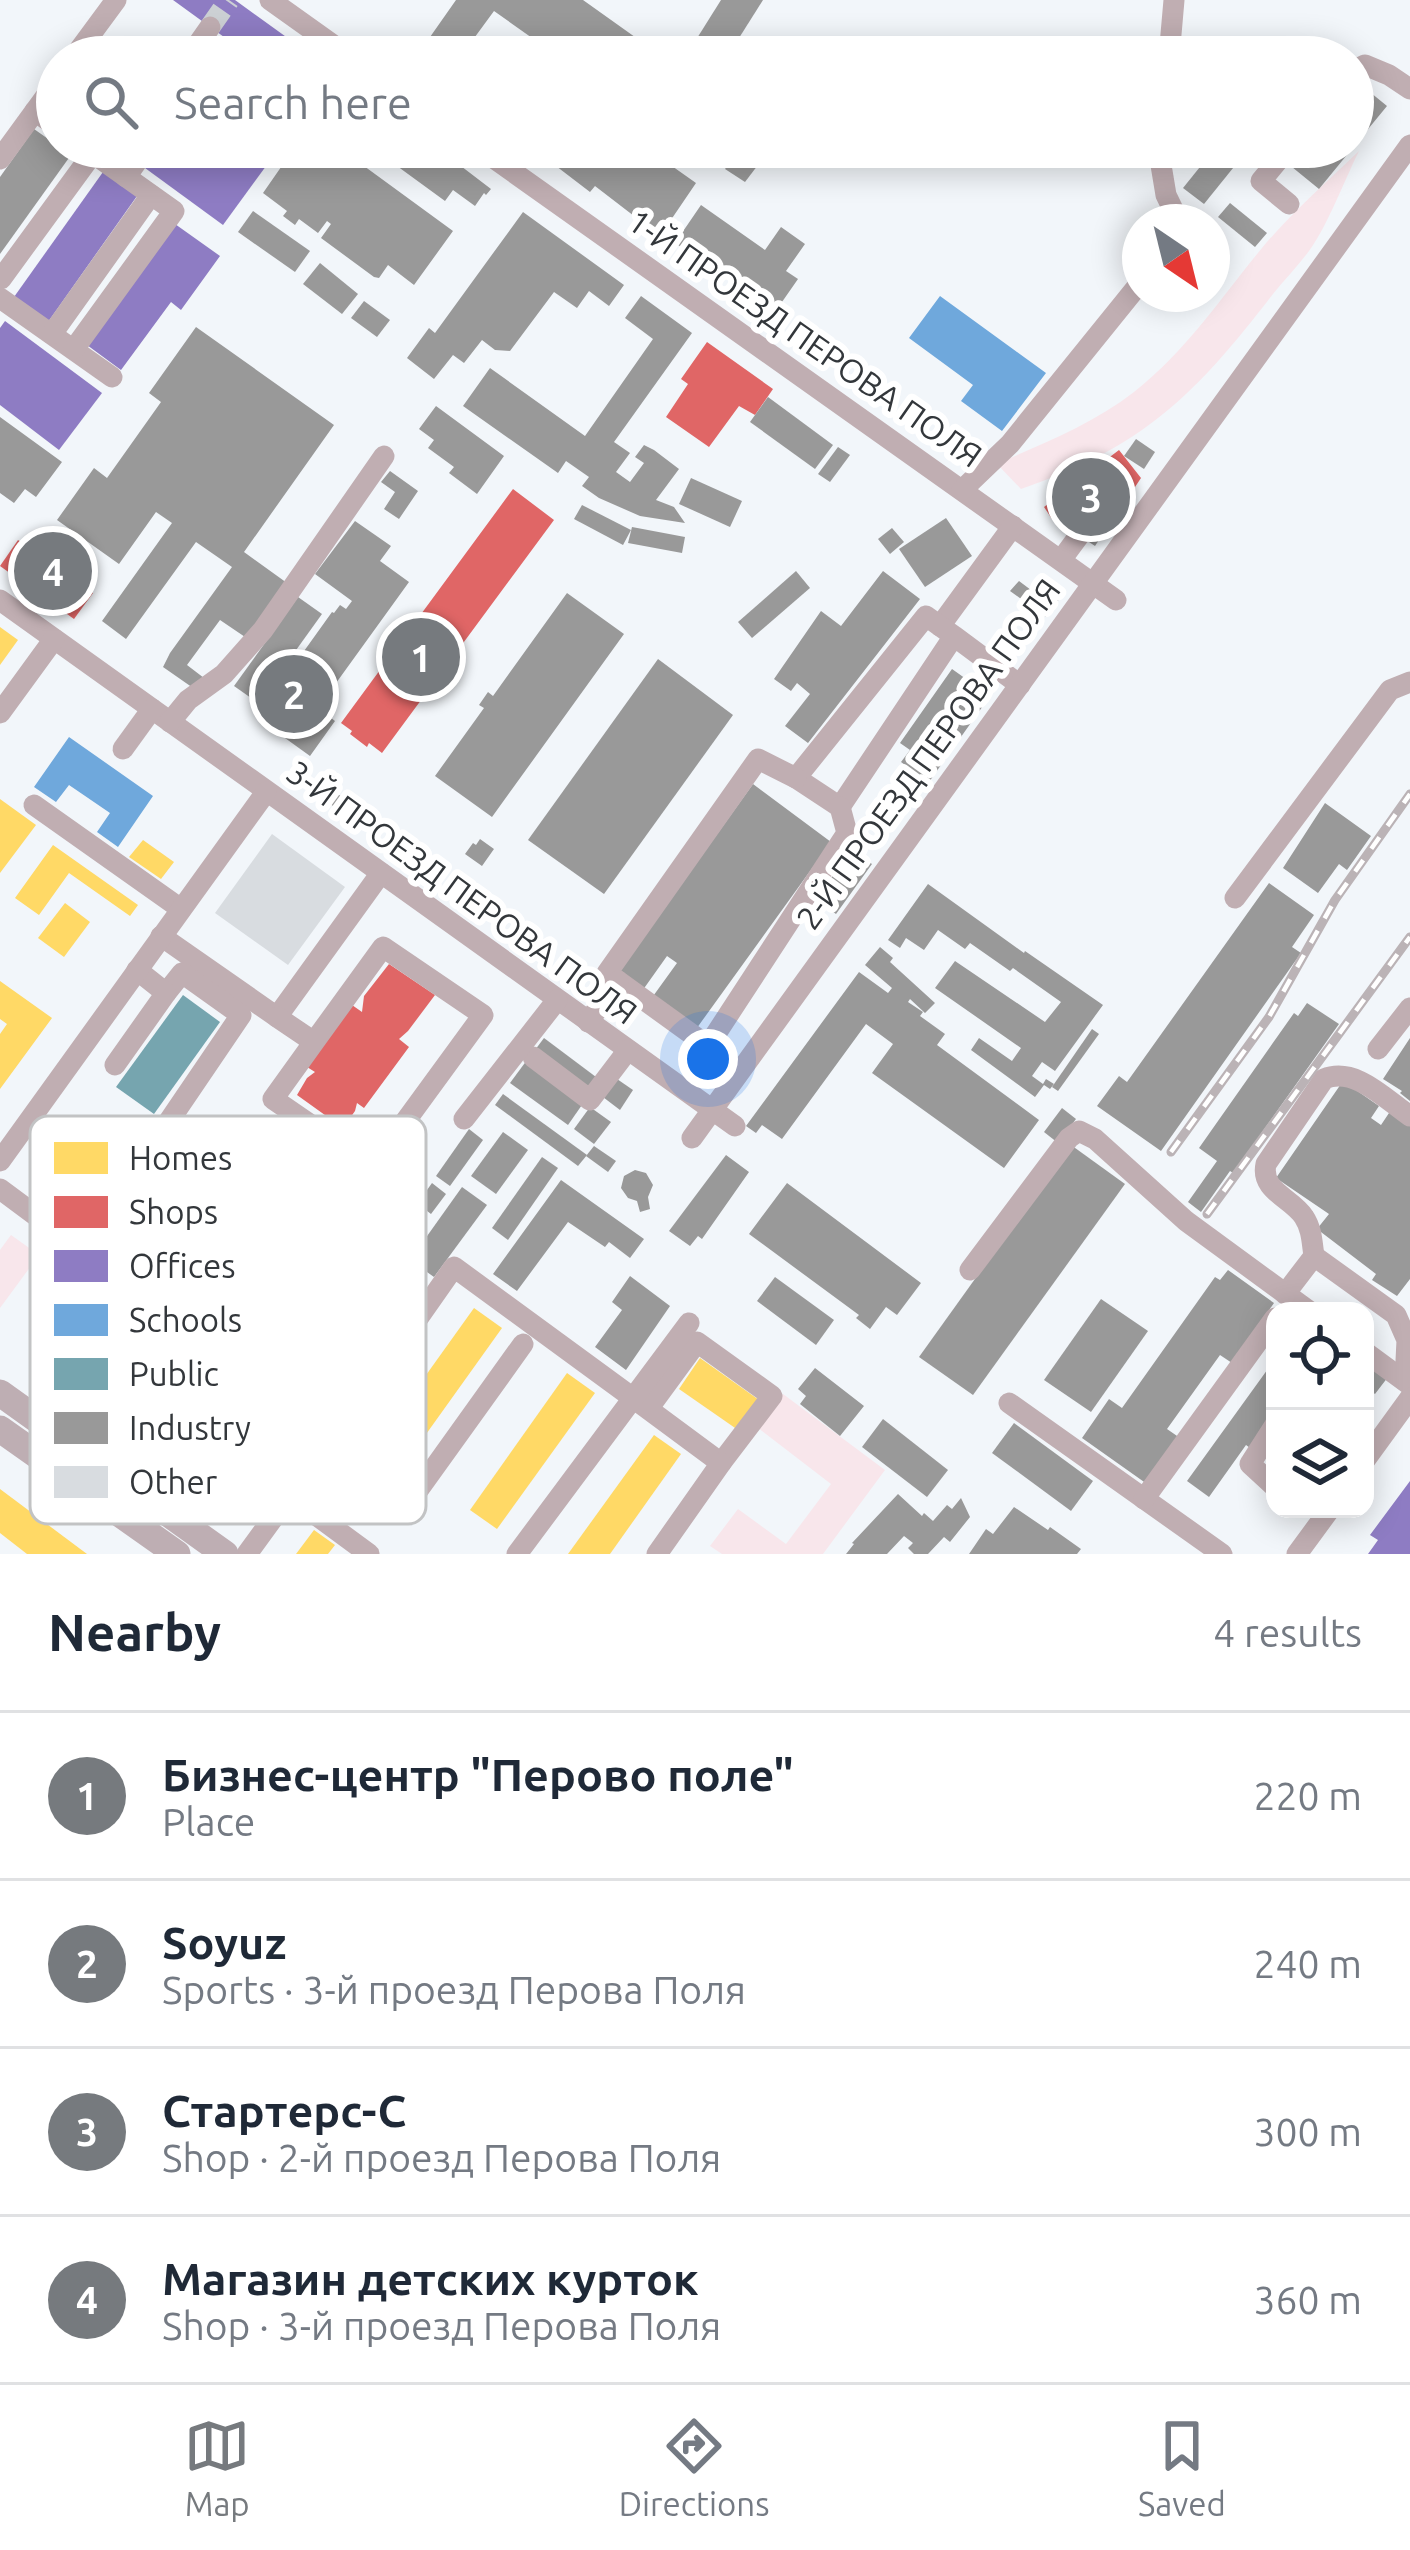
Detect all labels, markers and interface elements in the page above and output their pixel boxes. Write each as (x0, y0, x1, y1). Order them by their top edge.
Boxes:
search box (36, 36, 1374, 168)
icon: search (78, 69, 144, 135)
text: Search here (174, 77, 412, 128)
street label: 1-Й ПРОЕЗД ПЕРОВА ПОЛЯ (621, 201, 989, 474)
north arrow (1122, 204, 1230, 312)
pin: 3 (1052, 452, 1130, 542)
pin: 4 (14, 526, 92, 616)
street label: 2-Й ПРОЕЗД ПЕРОВА ПОЛЯ (788, 572, 1067, 936)
pin: 1 (382, 612, 460, 702)
pin: 2 (255, 649, 333, 739)
street label: 3-Й ПРОЕЗД ПЕРОВА ПОЛЯ (280, 752, 644, 1031)
your location (678, 1029, 738, 1089)
legend (30, 1116, 426, 1524)
text: Homes (129, 1139, 232, 1176)
text: Shops (129, 1193, 218, 1230)
text: Offices (129, 1247, 236, 1284)
text: Schools (129, 1301, 242, 1338)
map controls (1266, 1302, 1374, 1518)
button: locate (1266, 1302, 1374, 1410)
text: Public (129, 1355, 219, 1392)
text: Industry (129, 1409, 251, 1446)
button: layers (1266, 1410, 1374, 1518)
text: Other (129, 1463, 218, 1500)
text: Nearby (48, 1603, 221, 1661)
text: 4 results (1213, 1611, 1362, 1654)
text: Бизнес-центр "Перово поле" (162, 1749, 794, 1800)
text: 1 (76, 1774, 98, 1817)
text: 220 m (1253, 1774, 1362, 1817)
text: Place (162, 1800, 255, 1843)
text: Soyuz (162, 1917, 286, 1968)
text: 2 (76, 1942, 98, 1985)
text: 240 m (1253, 1942, 1362, 1985)
text: Sports · 3-й проезд Перова Поля (162, 1968, 746, 2011)
text: Стартерс-С (162, 2085, 406, 2136)
text: 3 (76, 2110, 98, 2153)
text: 300 m (1253, 2110, 1362, 2153)
text: Shop · 2-й проезд Перова Поля (162, 2136, 721, 2179)
text: Магазин детских курток (162, 2253, 699, 2304)
text: 4 (76, 2278, 98, 2321)
text: 360 m (1253, 2278, 1362, 2321)
text: Shop · 3-й проезд Перова Поля (162, 2304, 721, 2347)
tab: Map (184, 2413, 250, 2522)
tab: Directions (619, 2413, 769, 2522)
tab: Saved (1138, 2413, 1226, 2522)

